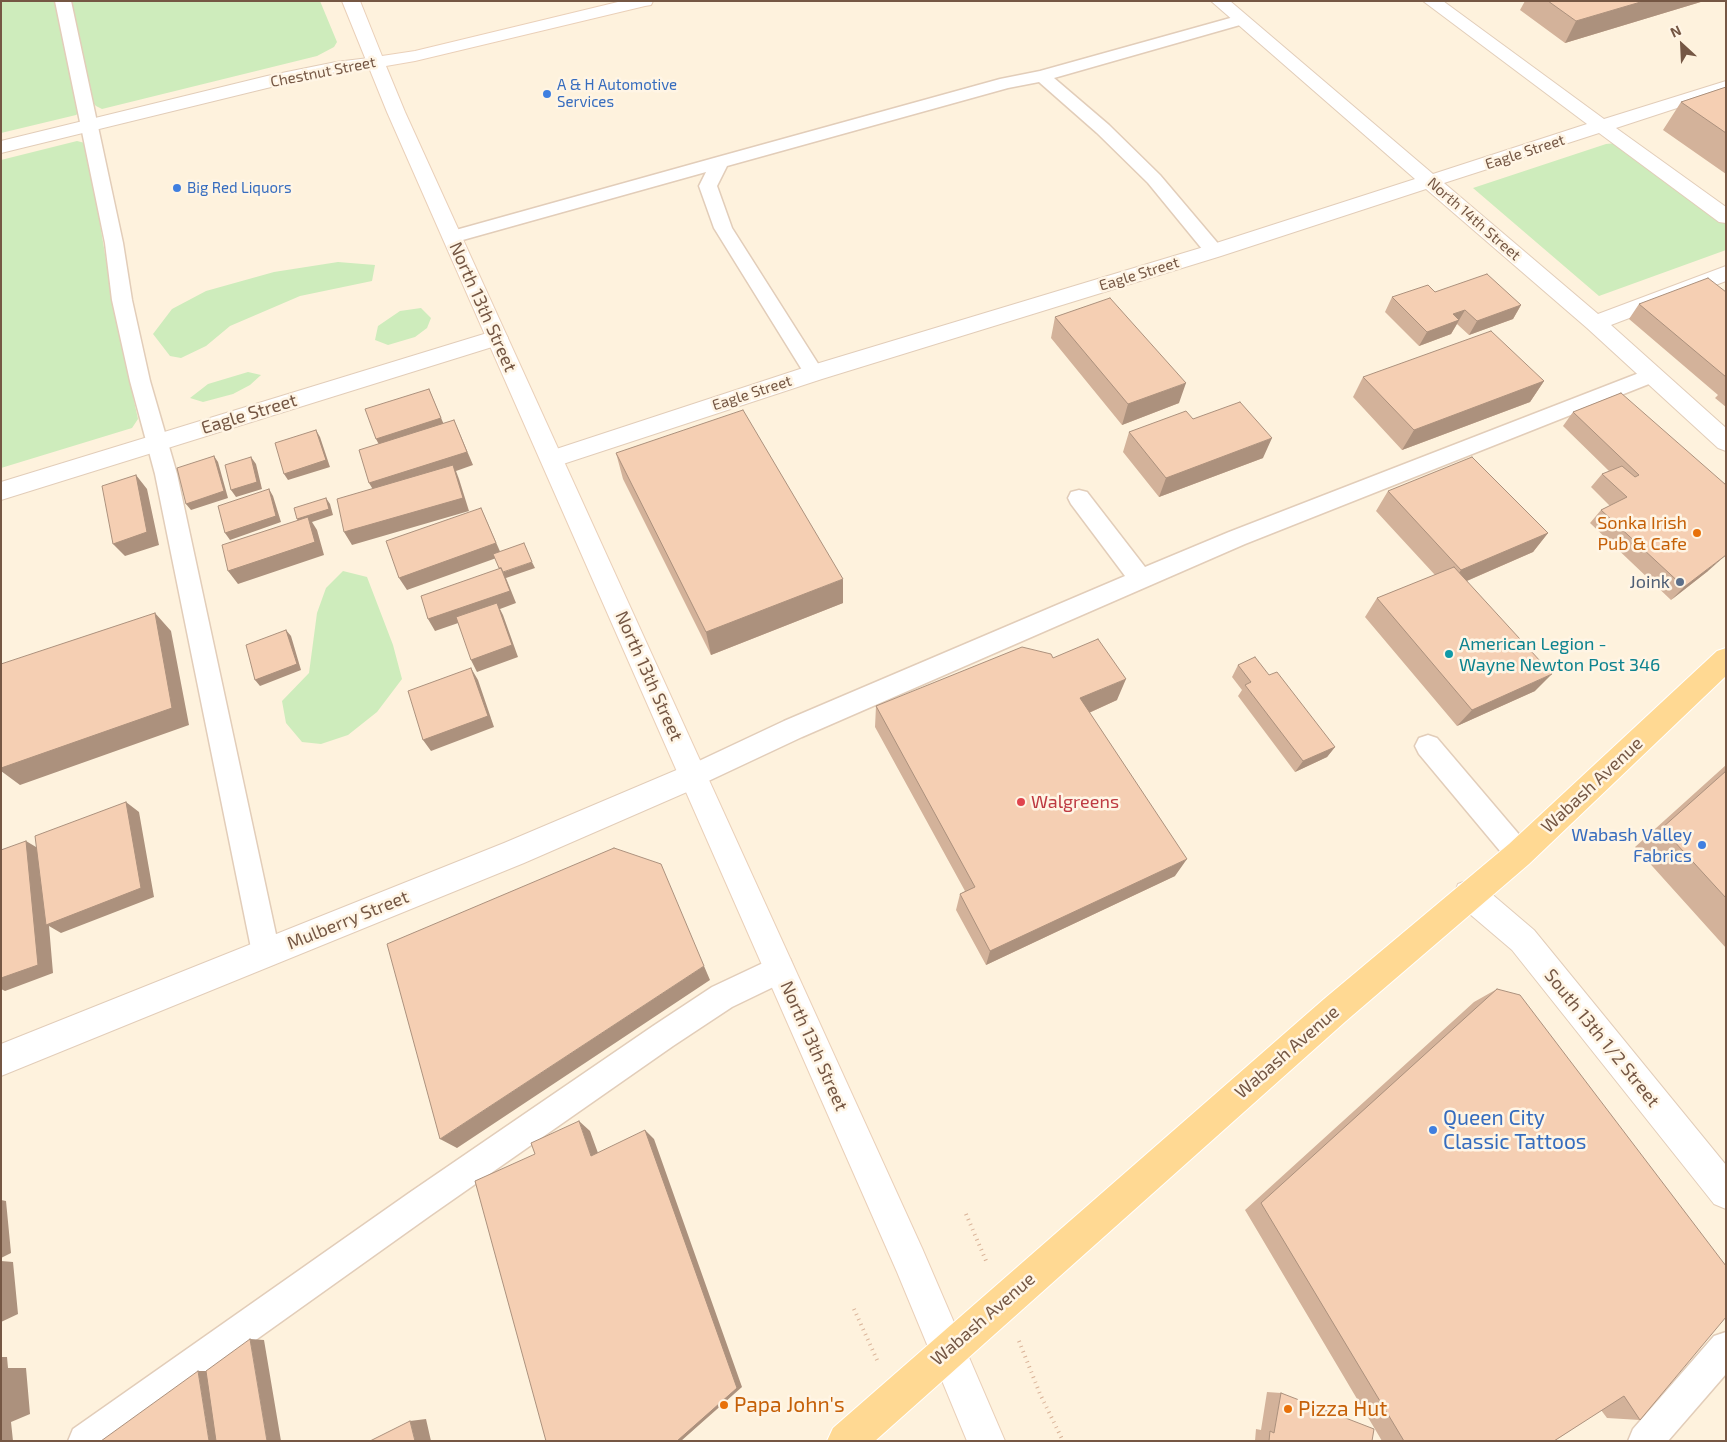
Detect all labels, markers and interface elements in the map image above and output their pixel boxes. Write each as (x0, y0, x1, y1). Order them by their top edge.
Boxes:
north arrow (1657, 20, 1707, 70)
text: N (1667, 21, 1684, 41)
street label: Chestnut Street (269, 53, 377, 91)
place label: A & H Automotive Services (557, 76, 677, 111)
marker: A & H Automotive Services (541, 88, 553, 100)
street label: Eagle Street (1483, 131, 1567, 173)
street label: North 14th Street (1424, 174, 1524, 264)
place label: Big Red Liquors (187, 179, 292, 197)
marker: Big Red Liquors (171, 182, 183, 194)
street label: North 13th Street (445, 239, 521, 375)
street label: Eagle Street (1097, 253, 1181, 295)
street label: Eagle Street (710, 372, 794, 414)
street label: Eagle Street (198, 389, 300, 439)
place label: Sonka Irish Pub & Cafe (1597, 512, 1687, 554)
marker: Sonka Irish Pub & Cafe (1691, 527, 1703, 539)
place label: Joink (1630, 571, 1670, 593)
marker: Joink (1674, 576, 1686, 588)
street label: North 13th Street (611, 608, 687, 744)
place label: American Legion - Wayne Newton Post 346 (1459, 633, 1660, 676)
marker: American Legion - Wayne Newton Post 346 (1443, 648, 1455, 660)
street label: Wabash Avenue (1537, 732, 1647, 838)
place label: Walgreens (1031, 791, 1119, 813)
marker: Walgreens (1015, 796, 1027, 808)
place label: Wabash Valley Fabrics (1571, 824, 1692, 866)
marker: Wabash Valley Fabrics (1696, 839, 1708, 851)
street label: Mulberry Street (284, 886, 412, 954)
street label: South 13th 1/2 Street (1540, 965, 1664, 1111)
street label: North 13th Street (776, 978, 852, 1114)
street label: Wabash Avenue (1231, 1001, 1343, 1103)
place label: Queen City Classic Tattoos (1443, 1105, 1587, 1155)
marker: Queen City Classic Tattoos (1427, 1124, 1439, 1136)
street label: Wabash Avenue (927, 1268, 1039, 1370)
place label: Papa John's (734, 1392, 845, 1418)
place label: Pizza Hut (1298, 1396, 1387, 1422)
marker: Papa John's (718, 1399, 730, 1411)
marker: Pizza Hut (1282, 1403, 1294, 1415)

